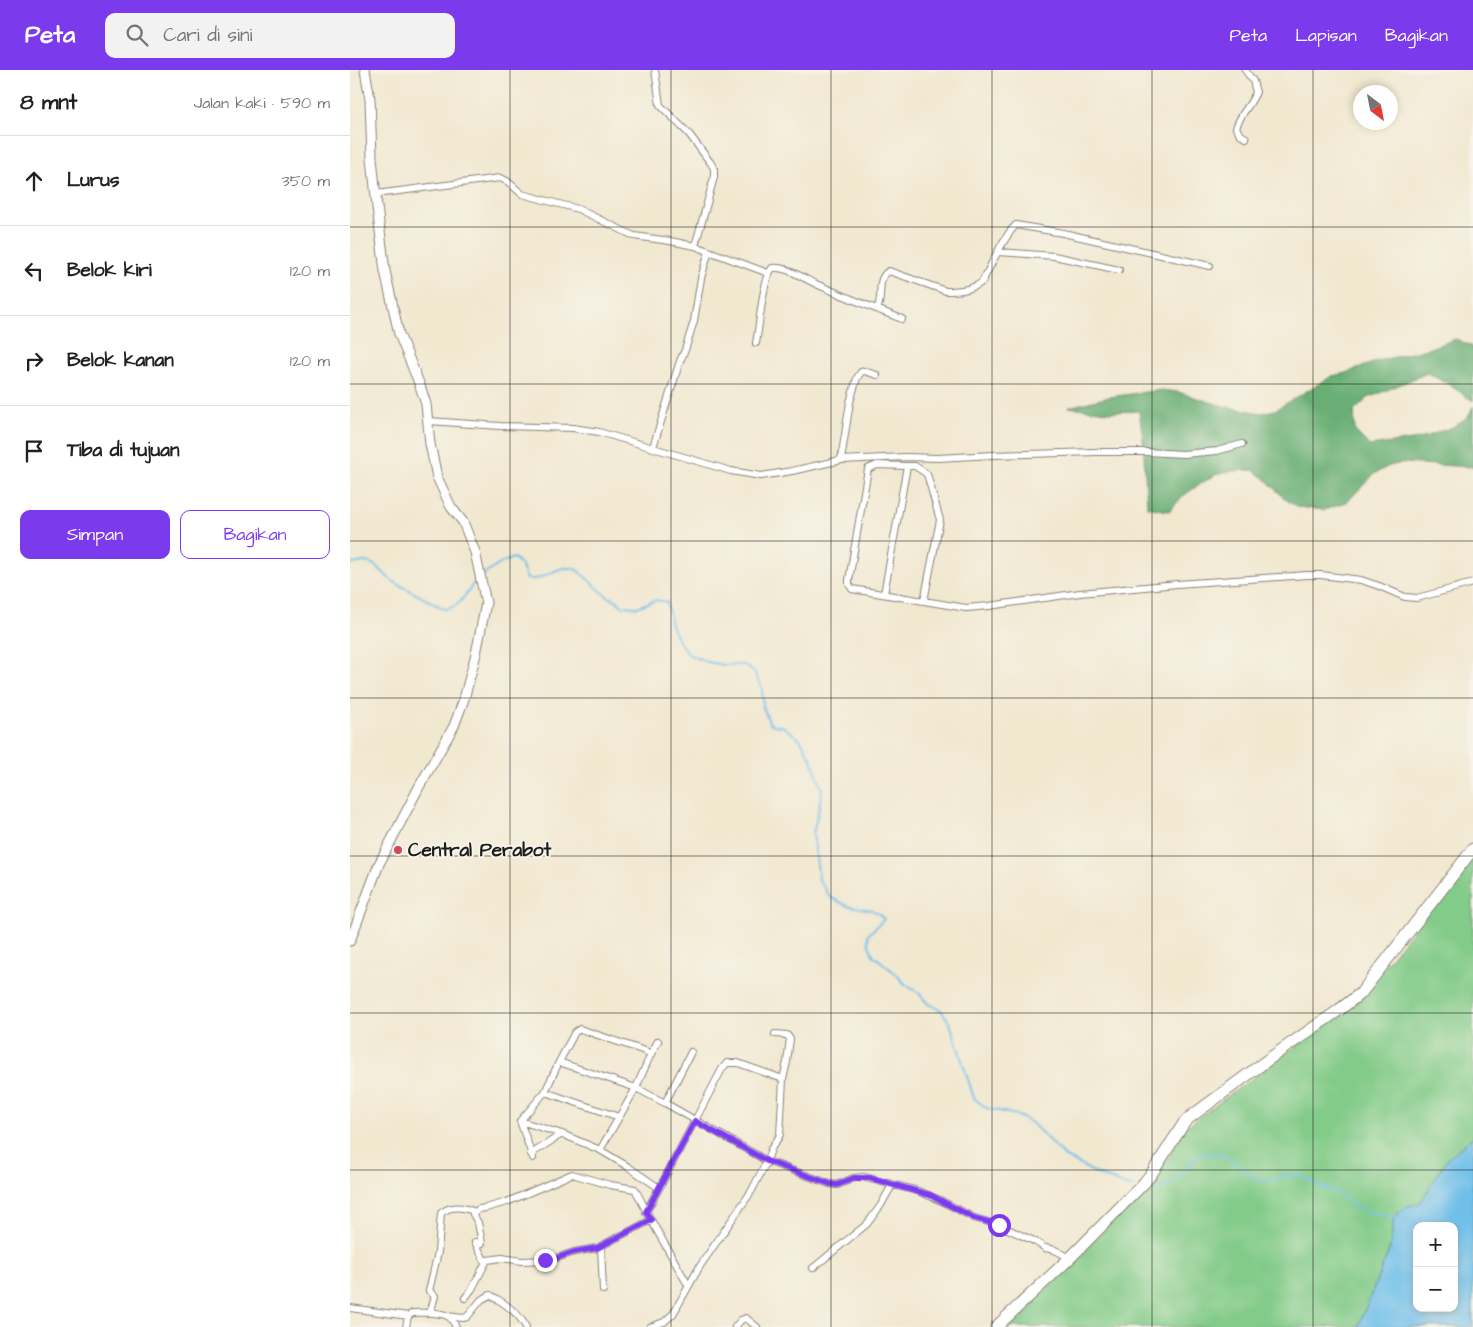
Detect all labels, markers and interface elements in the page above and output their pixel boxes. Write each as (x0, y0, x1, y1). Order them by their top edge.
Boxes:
search box (105, 13, 455, 58)
text: Peta (25, 18, 75, 52)
icon: search (123, 21, 151, 49)
text: Cari di sini (163, 22, 252, 49)
text: Peta (1230, 23, 1267, 48)
text: Lapisan (1295, 23, 1357, 48)
text: Bagikan (1385, 23, 1448, 48)
north arrow (1353, 85, 1398, 130)
text: 8 mnt (20, 88, 77, 117)
text: Jalan kaki · 590 m (194, 92, 330, 114)
icon: ahead (20, 167, 48, 195)
text: Lurus (67, 167, 119, 194)
text: 350 m (282, 170, 330, 192)
icon: left (20, 257, 48, 285)
text: Belok kiri (67, 257, 152, 284)
text: 120 m (290, 260, 330, 282)
icon: right (20, 347, 48, 375)
text: Belok kanan (67, 347, 174, 374)
text: 120 m (290, 350, 330, 372)
icon: arrive (20, 437, 48, 465)
text: Tiba di tujuan (67, 437, 179, 464)
button: Simpan (20, 510, 170, 559)
button: Bagikan (180, 510, 330, 559)
place label: Central Perabot (408, 837, 552, 864)
marker: Central Perabot (392, 844, 404, 856)
route start (988, 1214, 1011, 1237)
map controls (1413, 1222, 1458, 1312)
button: + (1413, 1222, 1458, 1267)
route end (534, 1249, 557, 1272)
button: − (1413, 1267, 1458, 1312)

